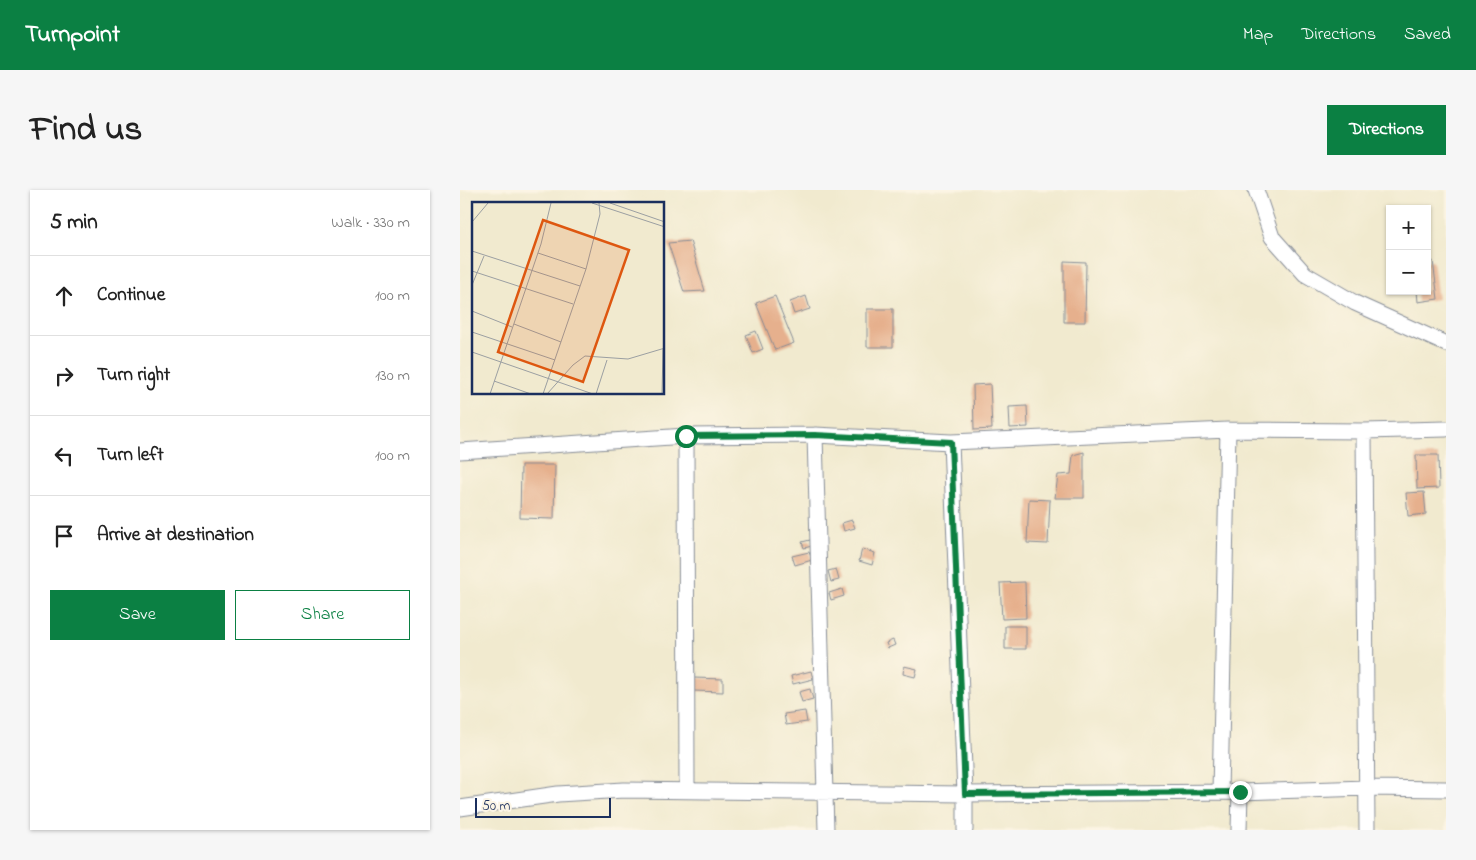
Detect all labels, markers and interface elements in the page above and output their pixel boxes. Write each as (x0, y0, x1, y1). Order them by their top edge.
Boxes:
text: Turnpoint (25, 18, 120, 53)
text: Map (1243, 22, 1273, 48)
text: Directions (1301, 22, 1376, 48)
text: Saved (1404, 22, 1451, 48)
text: Find us (30, 105, 142, 156)
button: Directions (1327, 105, 1446, 155)
inset map (472, 202, 665, 395)
map controls (1386, 205, 1431, 295)
button: + (1386, 205, 1431, 250)
text: 5 min (50, 208, 98, 238)
text: Walk · 330 m (331, 211, 410, 235)
button: − (1386, 250, 1431, 295)
icon: ahead (50, 282, 78, 310)
text: Continue (97, 282, 165, 309)
text: 100 m (375, 284, 410, 308)
icon: right (50, 362, 78, 390)
text: Turn right (97, 362, 170, 389)
text: 130 m (375, 364, 410, 388)
route start (675, 425, 698, 448)
icon: left (50, 442, 78, 470)
text: Turn left (97, 442, 164, 469)
text: 100 m (375, 444, 410, 468)
icon: arrive (50, 522, 78, 550)
text: Arrive at destination (97, 522, 254, 549)
button: Save (50, 590, 225, 640)
button: Share (235, 590, 410, 640)
route end (1229, 781, 1252, 804)
scale bar (475, 795, 611, 818)
text: 50 m (482, 796, 510, 817)

